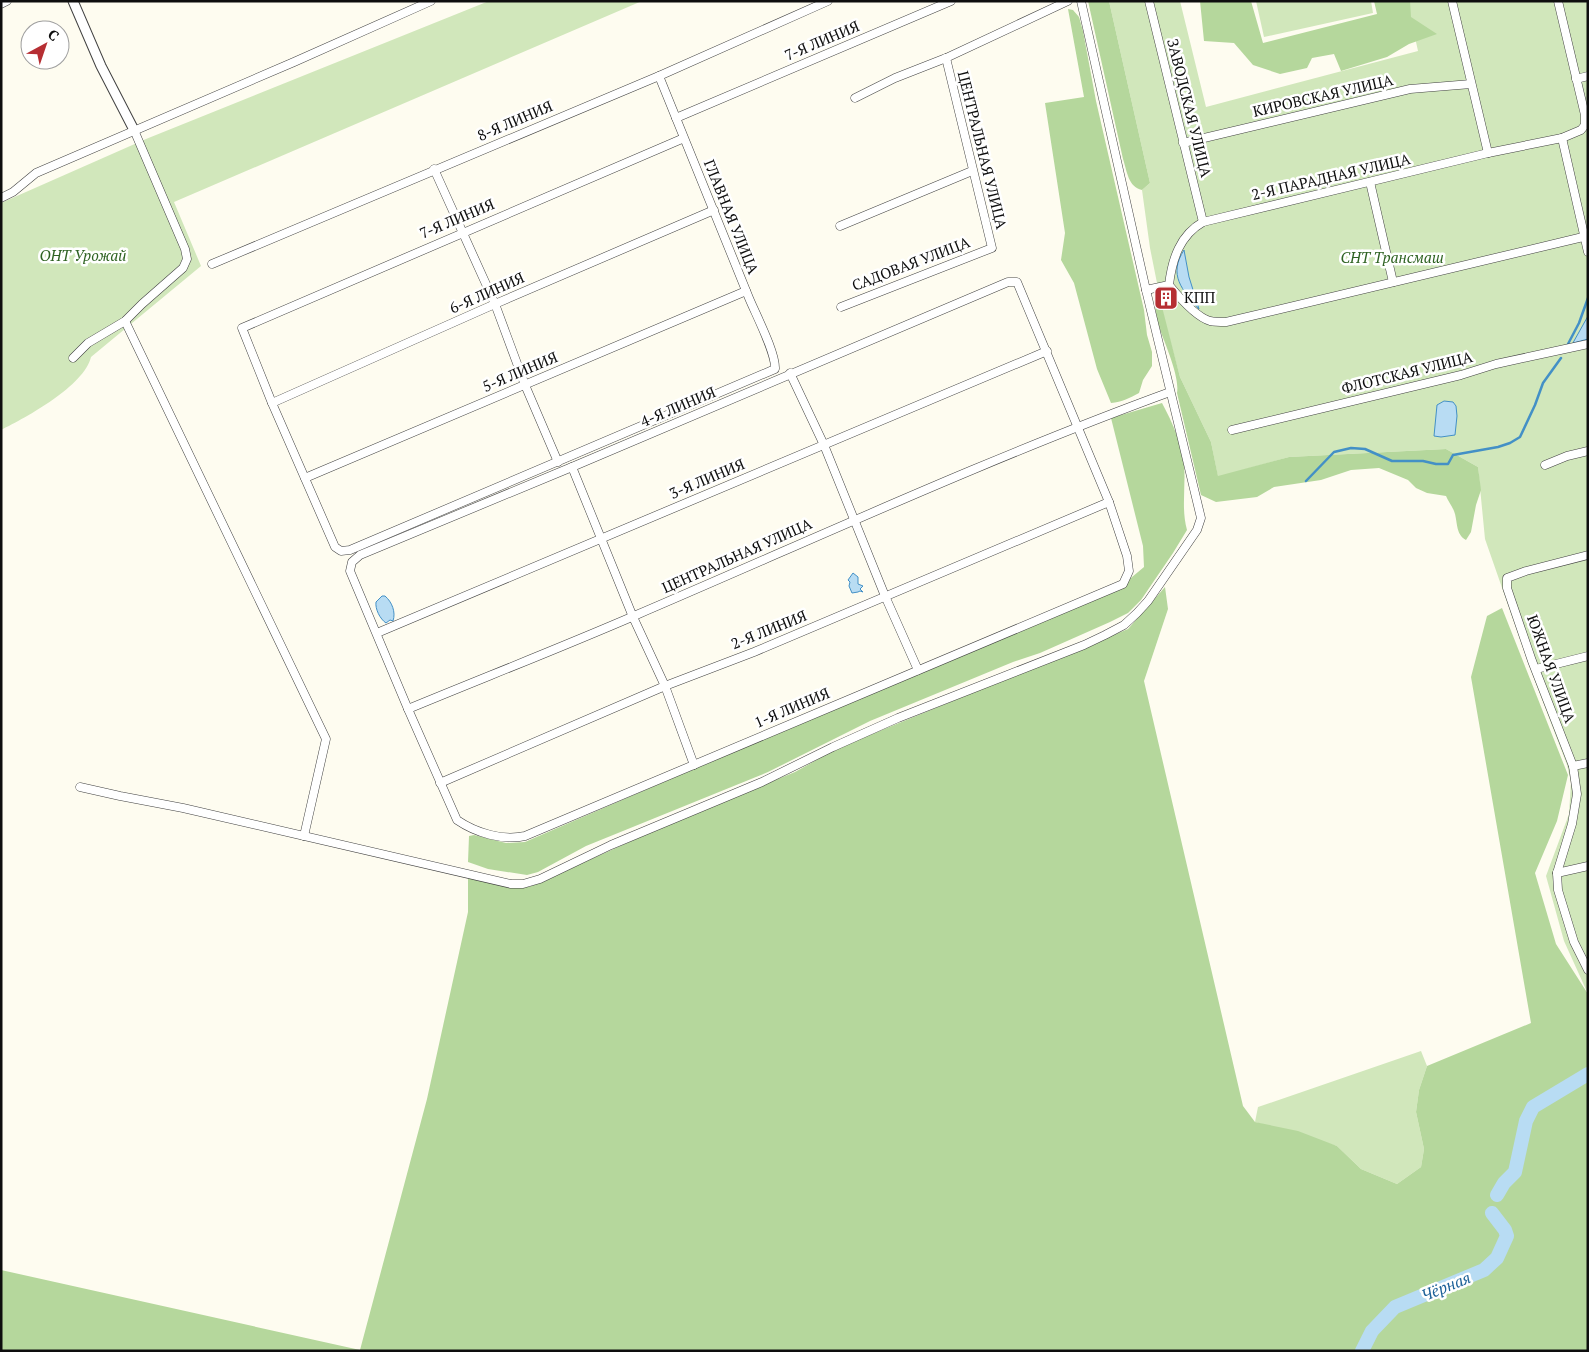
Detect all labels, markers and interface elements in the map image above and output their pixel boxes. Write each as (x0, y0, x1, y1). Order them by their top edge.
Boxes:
street label: 7-Я ЛИНИЯ (781, 15, 862, 65)
north arrow (20, 20, 70, 70)
text: С (44, 24, 63, 45)
street label: ЗАВОДСКАЯ УЛИЦА (1163, 36, 1217, 180)
street label: ЦЕНТРАЛЬНАЯ УЛИЦА (954, 69, 1012, 232)
street label: КИРОВСКАЯ УЛИЦА (1251, 69, 1396, 121)
street label: 8-Я ЛИНИЯ (474, 95, 556, 145)
street label: 2-Я ПАРАДНАЯ УЛИЦА (1249, 148, 1413, 204)
street label: ГЛАВНАЯ УЛИЦА (700, 156, 764, 278)
street label: 7-Я ЛИНИЯ (416, 193, 497, 243)
street label: САДОВАЯ УЛИЦА (849, 231, 973, 295)
park label: ОНТ Урожай (40, 245, 126, 265)
park label: СНТ Трансмаш (1340, 247, 1444, 267)
street label: 6-Я ЛИНИЯ (446, 266, 528, 317)
building icon: КПП (1153, 285, 1179, 311)
place label: КПП (1184, 287, 1215, 307)
street label: 5-Я ЛИНИЯ (479, 346, 561, 396)
street label: ФЛОТСКАЯ УЛИЦА (1339, 346, 1475, 398)
street label: 4-Я ЛИНИЯ (637, 381, 719, 431)
street label: 3-Я ЛИНИЯ (666, 453, 748, 503)
street label: ЦЕНТРАЛЬНАЯ УЛИЦА (658, 513, 815, 597)
street label: 2-Я ЛИНИЯ (728, 605, 810, 653)
street label: ЮЖНАЯ УЛИЦА (1523, 612, 1581, 726)
street label: 1-Я ЛИНИЯ (751, 682, 833, 732)
water label: Чёрная (1418, 1266, 1474, 1306)

